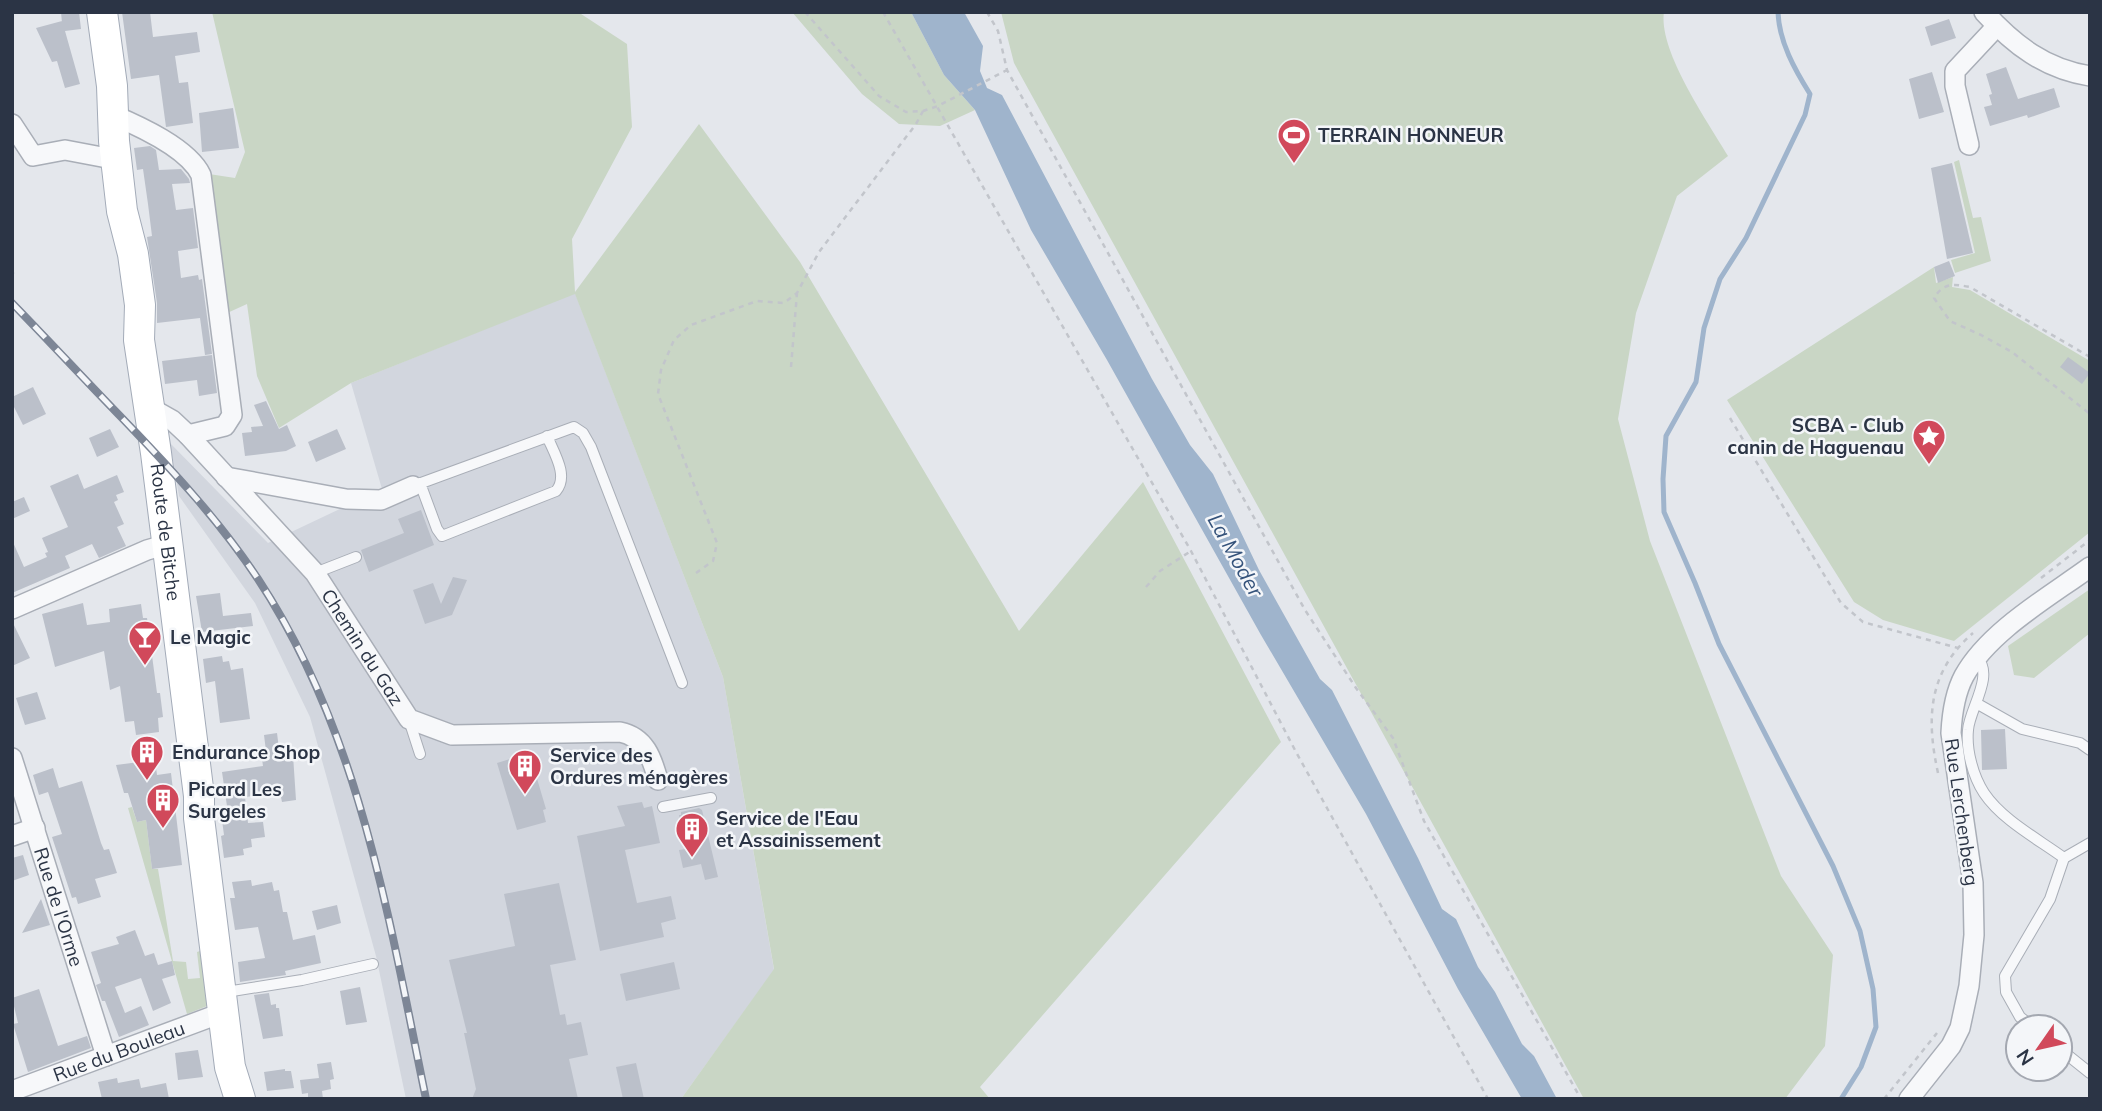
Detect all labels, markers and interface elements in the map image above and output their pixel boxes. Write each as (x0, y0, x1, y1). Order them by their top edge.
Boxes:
sports icon: TERRAIN HONNEUR (1275, 116, 1313, 165)
place label: TERRAIN HONNEUR (1318, 123, 1504, 147)
place label: SCBA - Club canin de Haguenau (1728, 413, 1904, 459)
place icon: SCBA - Club canin de Haguenau (1910, 417, 1948, 466)
street label: Route de Bitche (145, 462, 186, 602)
water label: La Moder (1203, 509, 1270, 602)
street label: Chemin du Gaz (316, 584, 409, 710)
bar icon: Le Magic (126, 618, 164, 667)
place label: Le Magic (170, 625, 251, 649)
building icon: Endurance Shop (128, 733, 166, 782)
street label: Rue Lerchenberg (1940, 737, 1984, 887)
place label: Endurance Shop (172, 740, 320, 764)
place label: Service des Ordures ménagères (550, 743, 728, 789)
building icon: Service des Ordures ménagères (506, 747, 544, 796)
place label: Picard Les Surgeles (188, 777, 282, 823)
building icon: Picard Les Surgeles (144, 781, 182, 830)
place label: Service de l'Eau et Assainissement (716, 806, 881, 852)
building icon: Service de l'Eau et Assainissement (673, 810, 711, 859)
street label: Rue de l'Orme (29, 844, 89, 969)
north arrow (2004, 1013, 2074, 1083)
street label: Rue du Bouleau (50, 1016, 188, 1087)
text: N (2011, 1045, 2039, 1070)

